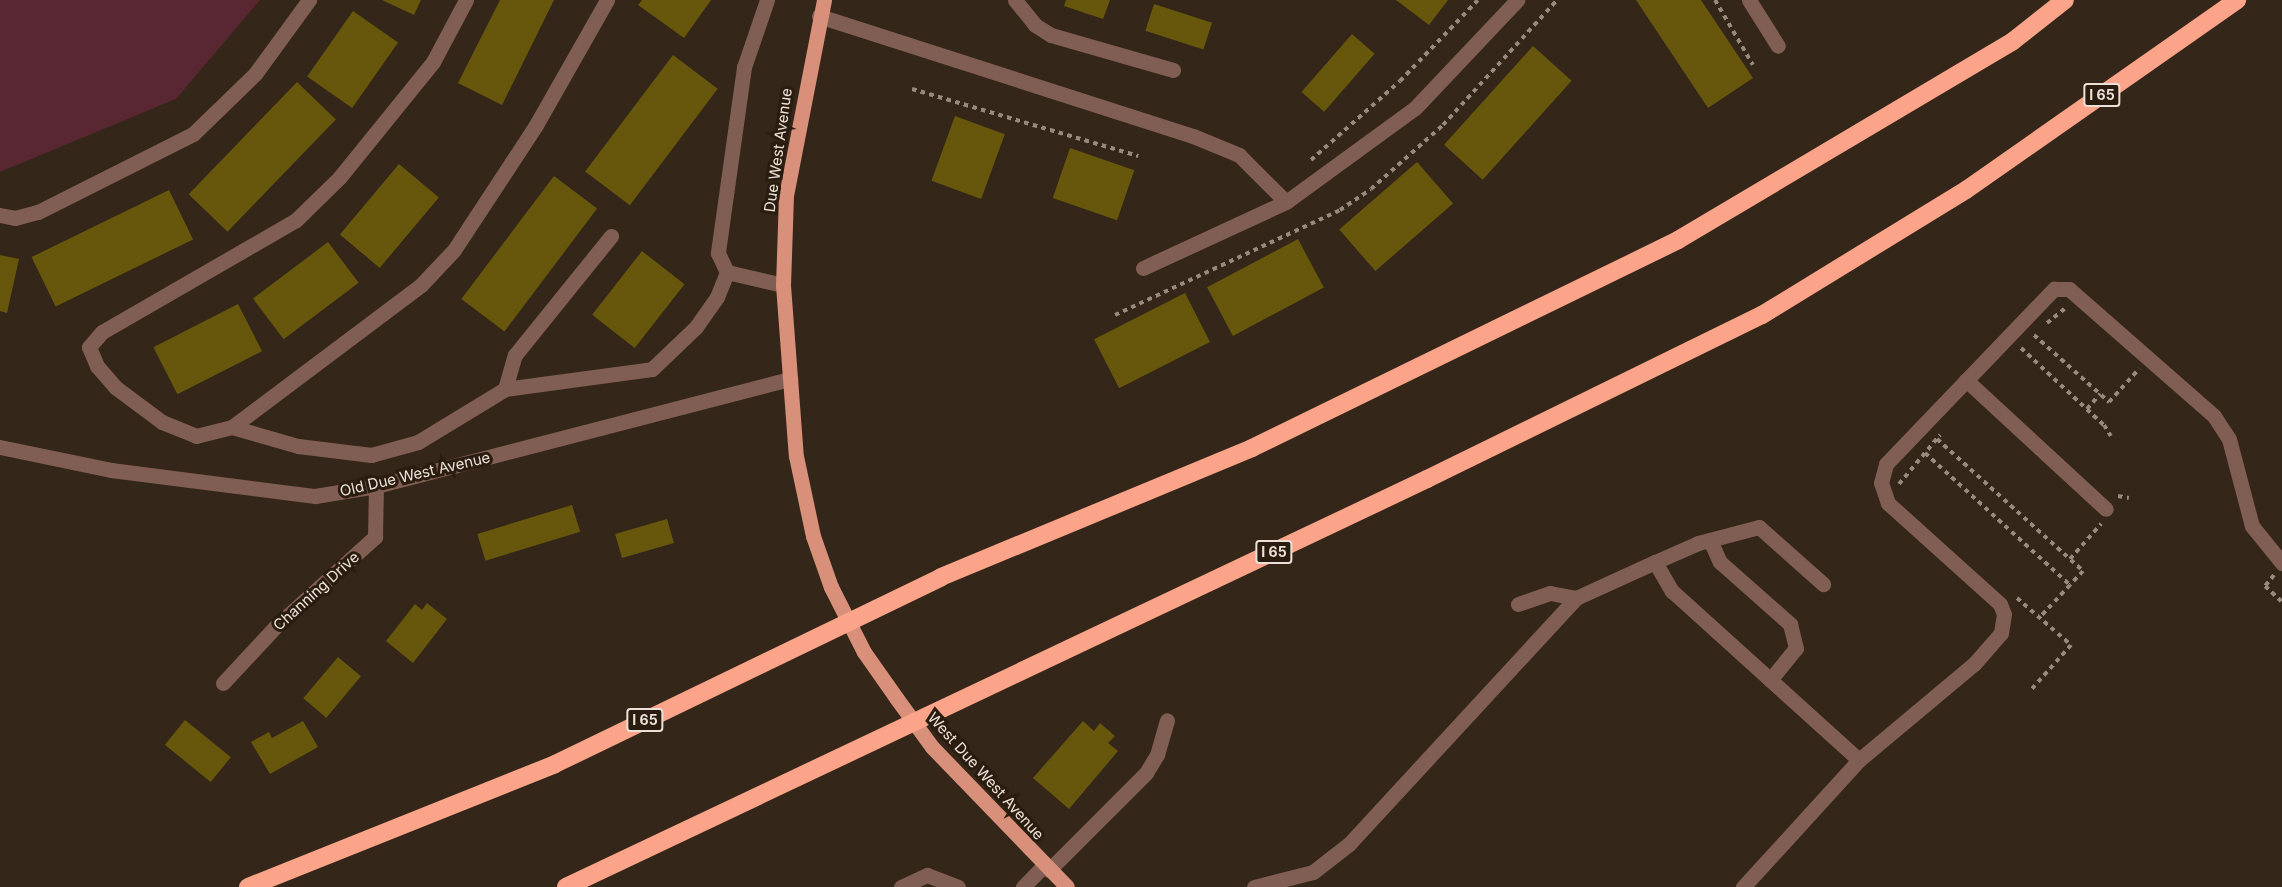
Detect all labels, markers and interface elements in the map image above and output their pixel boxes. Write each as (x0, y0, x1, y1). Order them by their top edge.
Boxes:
road number: I 65 (2082, 84, 2122, 106)
street label: Due West Avenue (760, 87, 796, 213)
street label: Old Due West Avenue (338, 448, 492, 500)
road number: I 65 (1254, 541, 1294, 563)
street label: Channing Drive (269, 548, 363, 634)
road number: I 65 (626, 709, 664, 731)
street label: West Due West Avenue (924, 709, 1048, 843)

